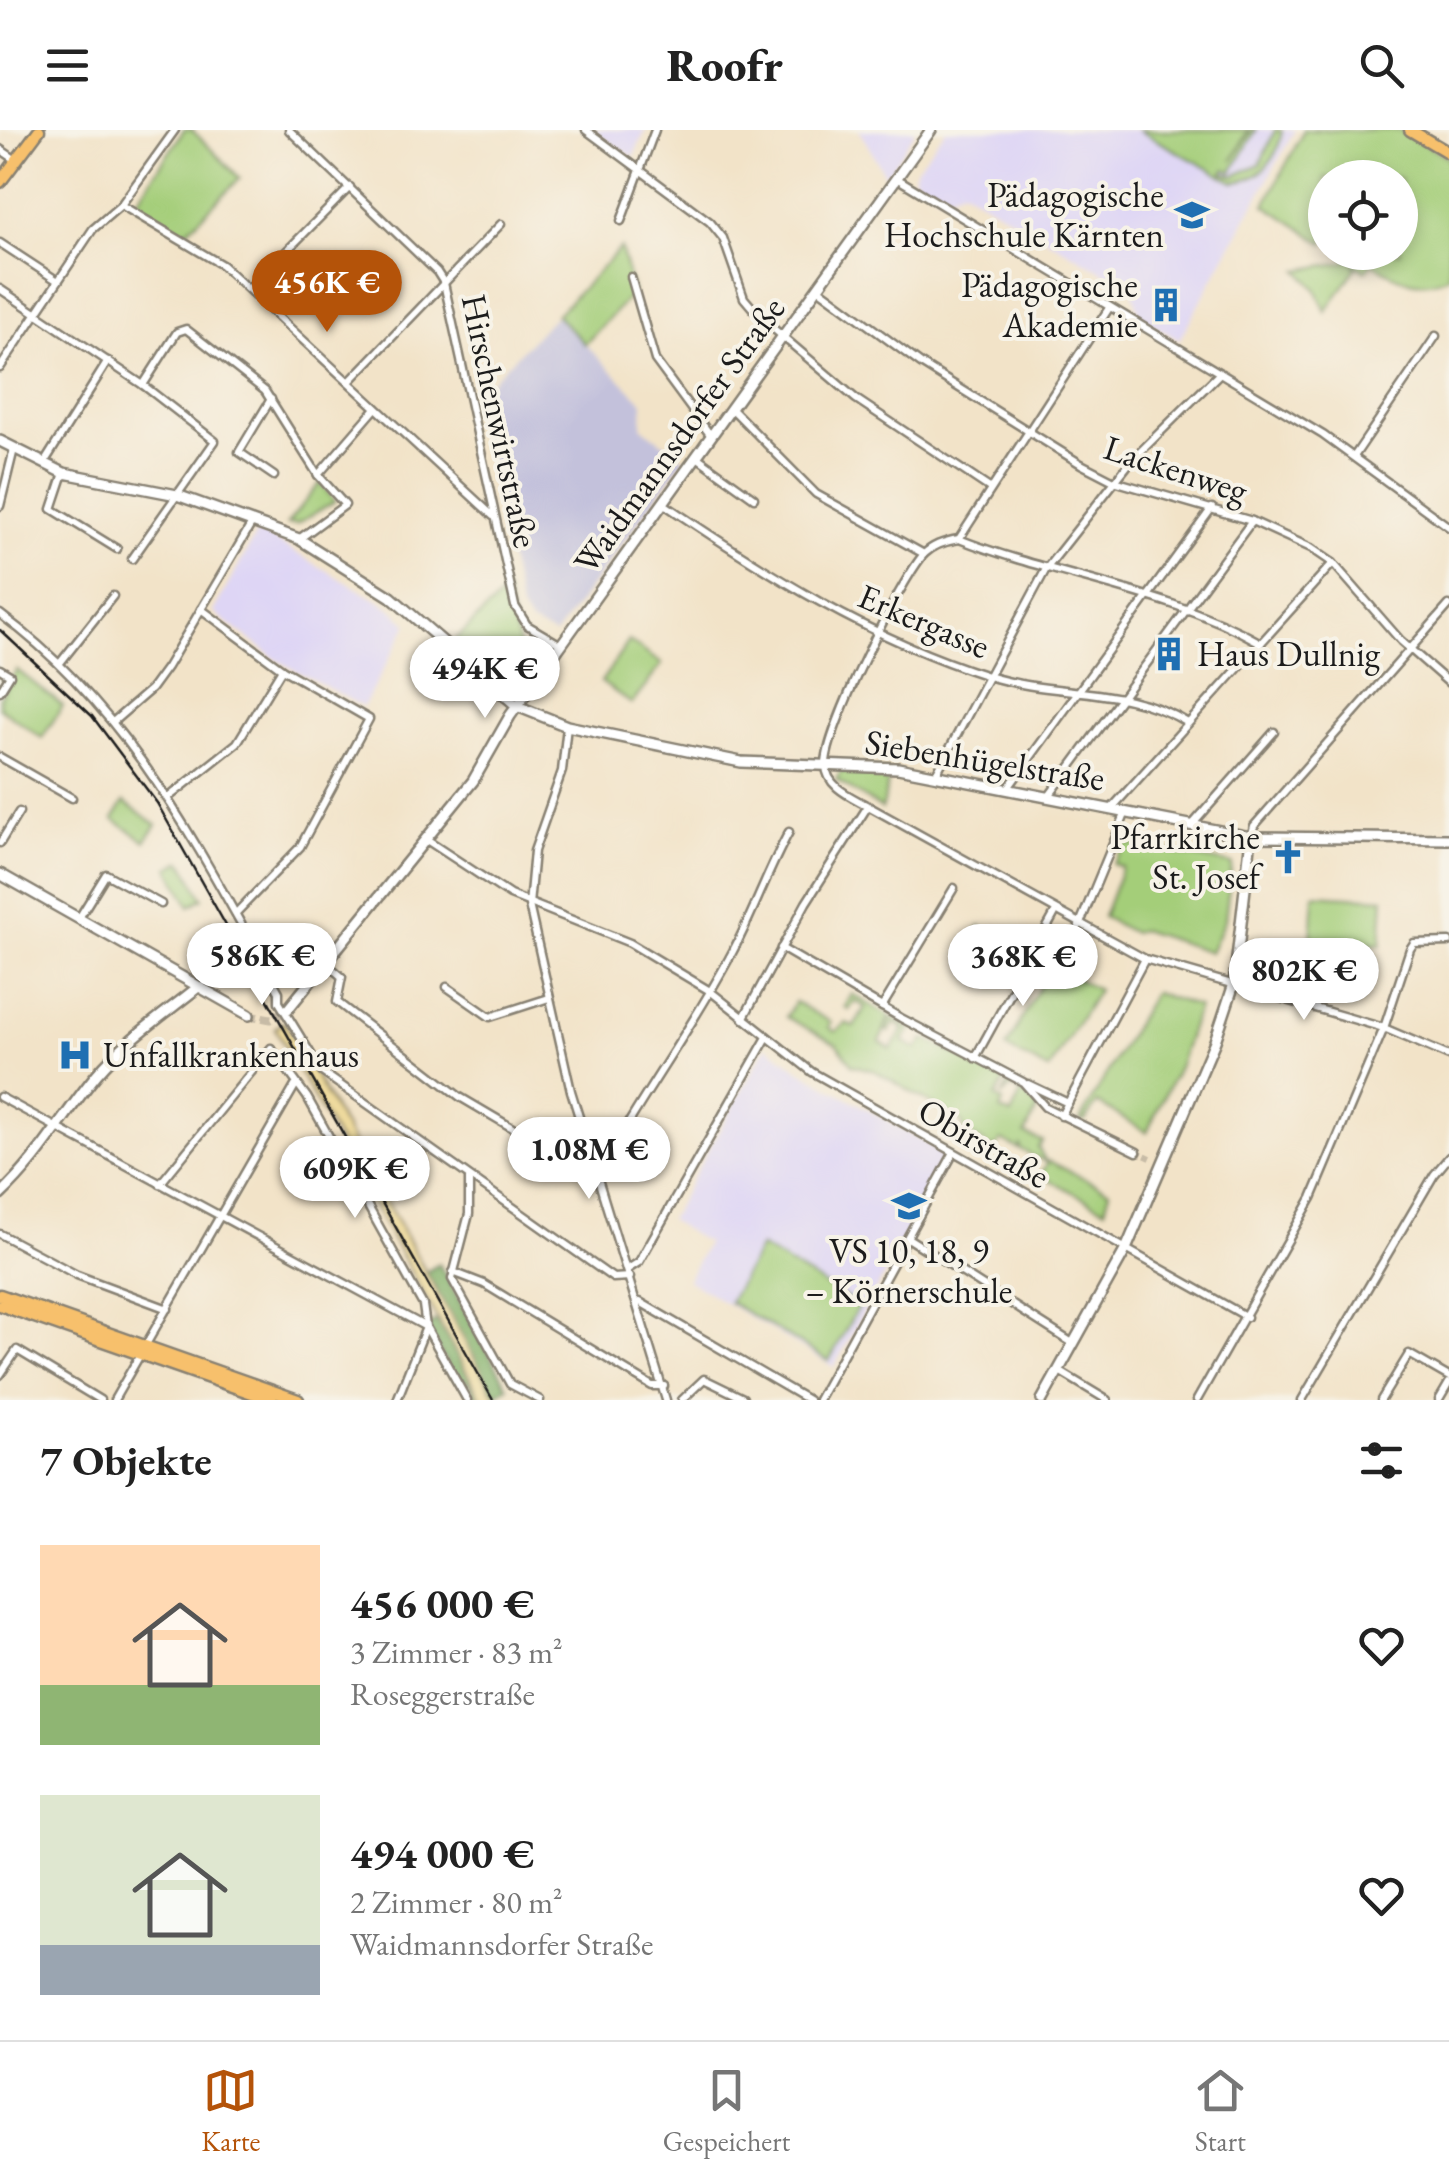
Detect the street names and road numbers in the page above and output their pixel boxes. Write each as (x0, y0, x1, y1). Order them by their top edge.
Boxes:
street label: Waidmannsdorfer Straße (563, 287, 794, 582)
street label: Hirschenwirtstraße (452, 290, 549, 552)
street label: Lackenweg (1099, 424, 1254, 513)
street label: Erkergasse (852, 573, 997, 668)
street label: Siebenhügelstraße (862, 718, 1108, 801)
street label: Obirstraße (911, 1087, 1058, 1198)

